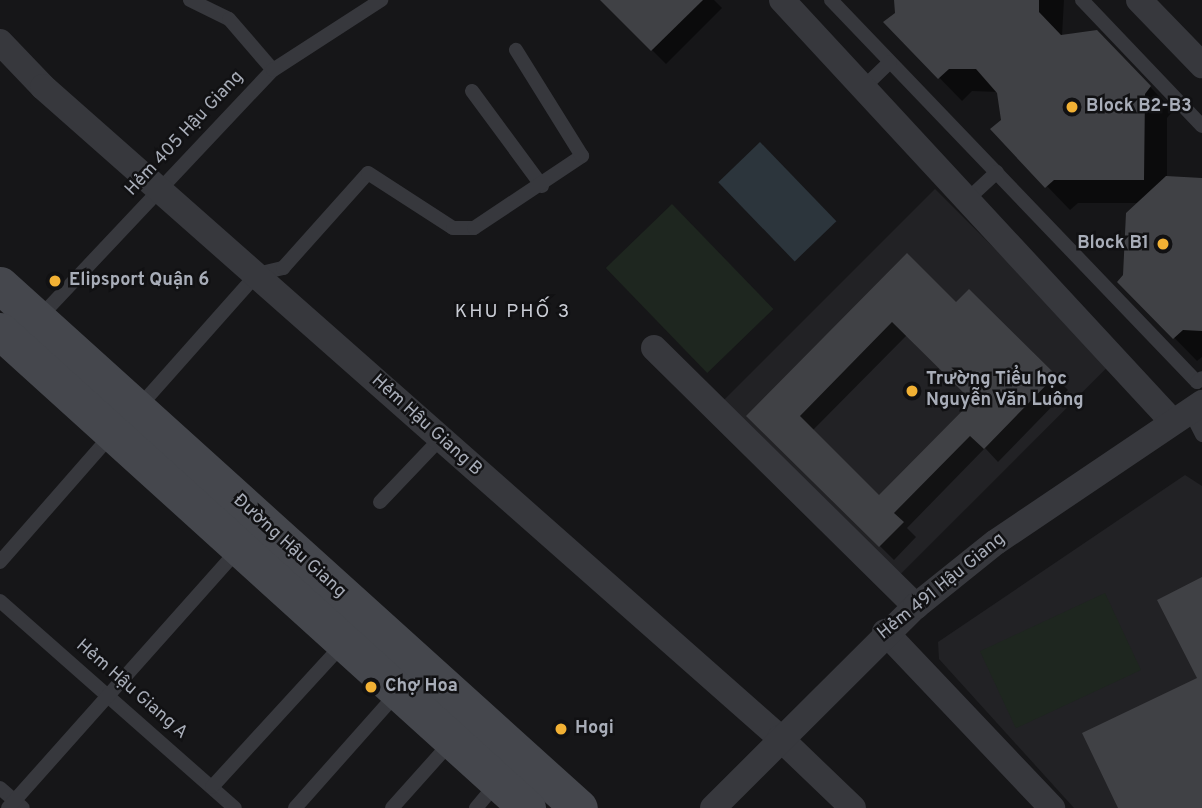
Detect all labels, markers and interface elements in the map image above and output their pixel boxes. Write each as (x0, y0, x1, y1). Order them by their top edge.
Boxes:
street label: Hẻm 405 Hậu Giang (121, 67, 249, 201)
place label: Block B2-B3 (1086, 96, 1192, 118)
marker: Block B2-B3 (1064, 99, 1080, 115)
place label: Block B1 (1077, 233, 1149, 255)
marker: Block B1 (1155, 236, 1171, 252)
place label: Elipsport Quận 6 (69, 270, 209, 292)
marker: Elipsport Quận 6 (47, 273, 63, 289)
district label: KHU PHỐ 3 (456, 302, 570, 324)
place label: Trường Tiểu học Nguyễn Văn Luông (926, 370, 1084, 412)
street label: Hẻm Hậu Giang B (366, 371, 486, 481)
marker: Trường Tiểu học Nguyễn Văn Luông (904, 383, 920, 399)
street label: Đường Hậu Giang (228, 491, 350, 603)
street label: Hẻm 491 Hậu Giang (874, 529, 1010, 645)
street label: Hẻm Hậu Giang A (71, 635, 191, 745)
place label: Chợ Hoa (385, 676, 458, 698)
marker: Chợ Hoa (363, 679, 379, 695)
place label: Hogi (575, 718, 614, 740)
marker: Hogi (553, 721, 569, 737)

